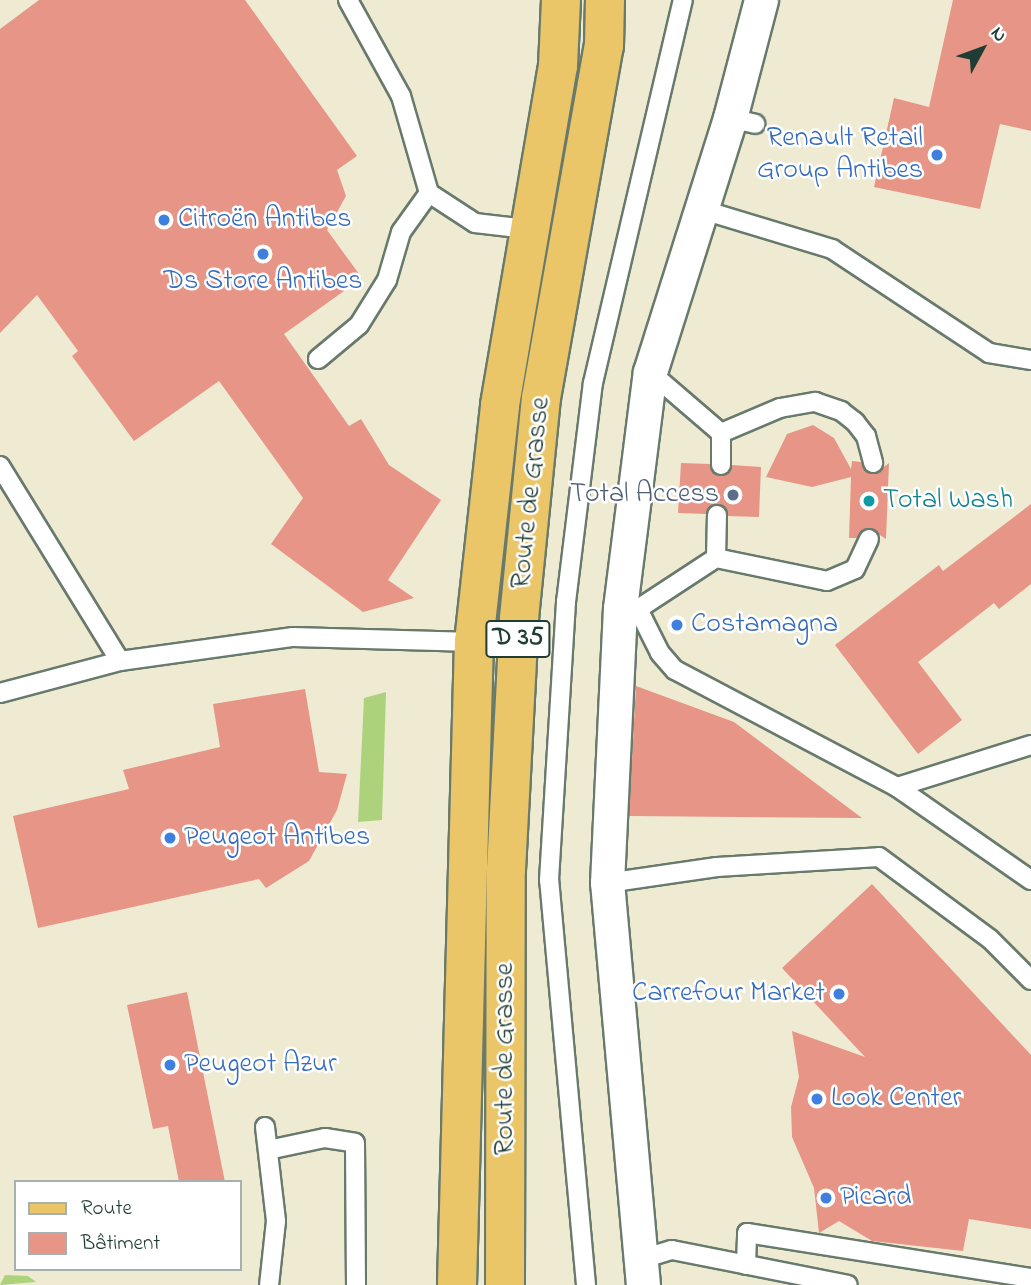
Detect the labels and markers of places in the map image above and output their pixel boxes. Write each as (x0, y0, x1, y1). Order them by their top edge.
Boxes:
place label: Renault Retail Group Antibes (757, 122, 923, 188)
marker: Renault Retail Group Antibes (929, 147, 945, 163)
place label: Citroën Antibes (178, 203, 351, 237)
marker: Citroën Antibes (156, 212, 172, 228)
marker: Ds Store Antibes (255, 246, 271, 262)
place label: Ds Store Antibes (163, 265, 363, 299)
place label: Total Access (570, 478, 719, 512)
place label: Total Wash (883, 484, 1013, 518)
marker: Total Access (725, 487, 741, 503)
marker: Total Wash (861, 493, 877, 509)
place label: Costamagna (691, 608, 838, 642)
marker: Costamagna (669, 617, 685, 633)
place label: Peugeot Antibes (184, 821, 370, 855)
marker: Peugeot Antibes (162, 830, 178, 846)
place label: Carrefour Market (632, 977, 825, 1011)
marker: Carrefour Market (831, 986, 847, 1002)
place label: Peugeot Azur (184, 1048, 337, 1082)
marker: Peugeot Azur (162, 1057, 178, 1073)
place label: Look Center (831, 1082, 961, 1116)
marker: Look Center (809, 1091, 825, 1107)
place label: Picard (840, 1181, 912, 1215)
marker: Picard (818, 1190, 834, 1206)

